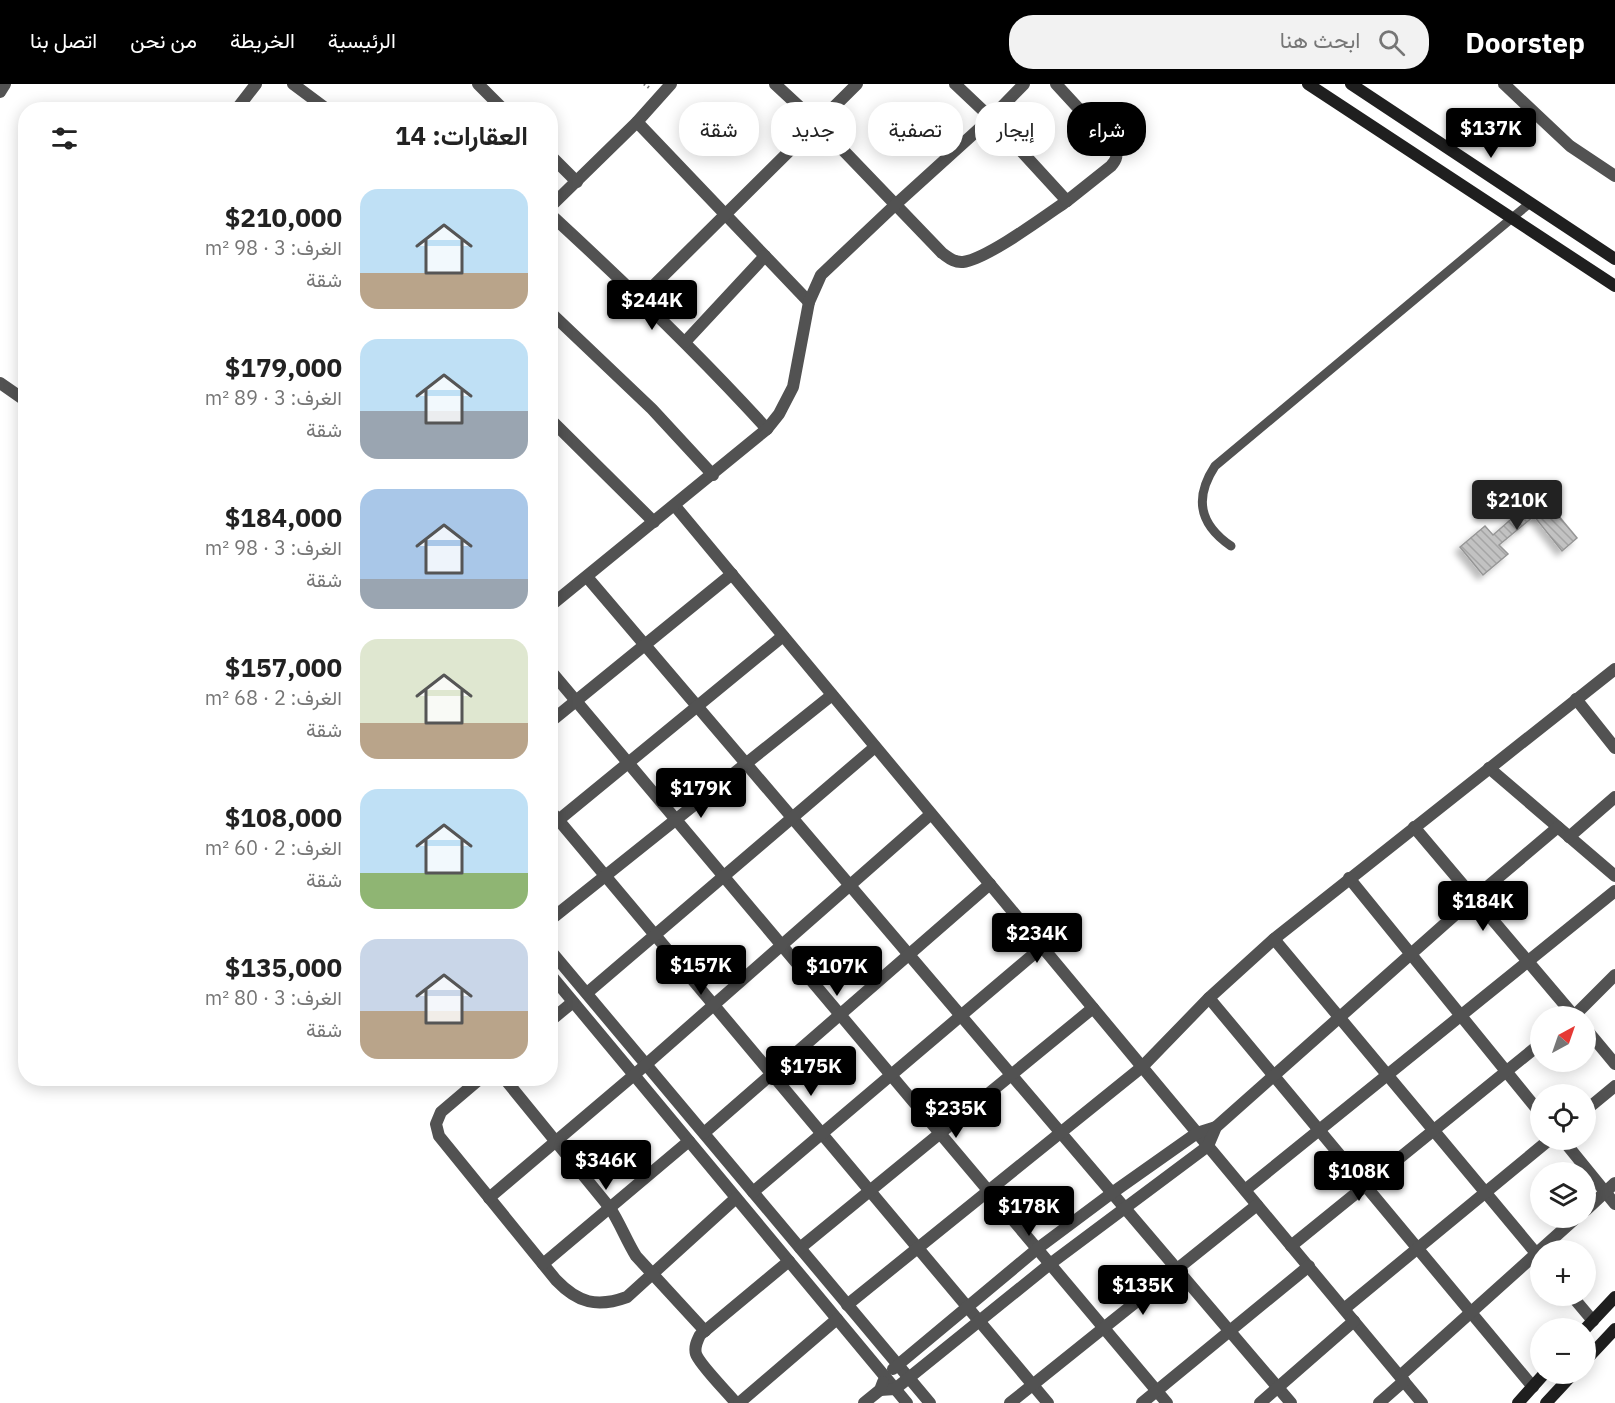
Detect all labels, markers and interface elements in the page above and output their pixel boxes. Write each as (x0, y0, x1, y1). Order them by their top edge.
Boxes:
search box (1009, 15, 1429, 69)
text: Doorstep (1465, 24, 1585, 61)
text: ابحث هنا (1280, 25, 1360, 54)
text: اتصل بنا (30, 26, 97, 54)
text: من نحن (130, 26, 197, 54)
text: الخريطة (230, 26, 295, 54)
text: الرئيسية (328, 26, 396, 54)
icon: search (1375, 26, 1408, 59)
chip: شقة (679, 102, 759, 156)
chip: جديد (771, 102, 856, 156)
chip: تصفية (868, 102, 963, 156)
chip: إيجار (975, 102, 1055, 156)
chip: شراء (1067, 102, 1146, 156)
pin: $137K (1449, 108, 1533, 159)
text: $137K (1460, 114, 1522, 141)
text: العقارات: 14 (395, 118, 528, 152)
icon: filters (48, 122, 81, 155)
text: $210,000 (225, 200, 342, 234)
icon: home (408, 213, 480, 285)
text: الغرف: 3 · 98 m² (205, 234, 342, 261)
text: شقة (306, 266, 342, 293)
pin: $244K (610, 280, 694, 331)
text: $244K (621, 286, 683, 313)
text: $179,000 (225, 350, 342, 384)
icon: home (408, 363, 480, 435)
text: الغرف: 3 · 89 m² (205, 384, 342, 411)
text: شقة (306, 416, 342, 443)
pin: $210K (1475, 480, 1559, 531)
text: $210K (1486, 486, 1548, 513)
text: $184,000 (225, 500, 342, 534)
icon: home (408, 513, 480, 585)
text: الغرف: 3 · 98 m² (205, 534, 342, 561)
text: شقة (306, 566, 342, 593)
text: $157,000 (225, 650, 342, 684)
icon: home (408, 663, 480, 735)
text: الغرف: 2 · 68 m² (205, 684, 342, 711)
text: شقة (306, 716, 342, 743)
pin: $179K (659, 768, 743, 819)
text: $179K (670, 774, 732, 801)
text: $108,000 (225, 800, 342, 834)
icon: home (408, 813, 480, 885)
text: الغرف: 2 · 60 m² (205, 834, 342, 861)
text: شقة (306, 866, 342, 893)
pin: $184K (1441, 881, 1525, 932)
text: $184K (1452, 887, 1514, 914)
pin: $234K (995, 913, 1079, 964)
text: $234K (1006, 919, 1068, 946)
pin: $157K (659, 945, 743, 996)
pin: $107K (795, 946, 879, 997)
text: $135,000 (225, 950, 342, 984)
text: $157K (670, 951, 732, 978)
text: $107K (806, 952, 868, 979)
icon: home (408, 963, 480, 1035)
text: الغرف: 3 · 80 m² (205, 984, 342, 1011)
north arrow (1530, 1006, 1596, 1072)
map controls (1530, 1006, 1596, 1384)
text: شقة (306, 1016, 342, 1043)
pin: $175K (769, 1046, 853, 1097)
text: $175K (780, 1052, 842, 1079)
button: locate (1530, 1084, 1596, 1150)
pin: $235K (914, 1088, 998, 1139)
text: $235K (925, 1094, 987, 1121)
pin: $346K (564, 1140, 648, 1191)
text: $346K (575, 1146, 637, 1173)
pin: $108K (1317, 1151, 1401, 1202)
text: $108K (1328, 1157, 1390, 1184)
button: layers (1530, 1162, 1596, 1228)
pin: $178K (987, 1186, 1071, 1237)
text: $178K (998, 1192, 1060, 1219)
button: + (1530, 1240, 1596, 1306)
pin: $135K (1101, 1265, 1185, 1316)
text: $135K (1112, 1271, 1174, 1298)
button: − (1530, 1318, 1596, 1384)

